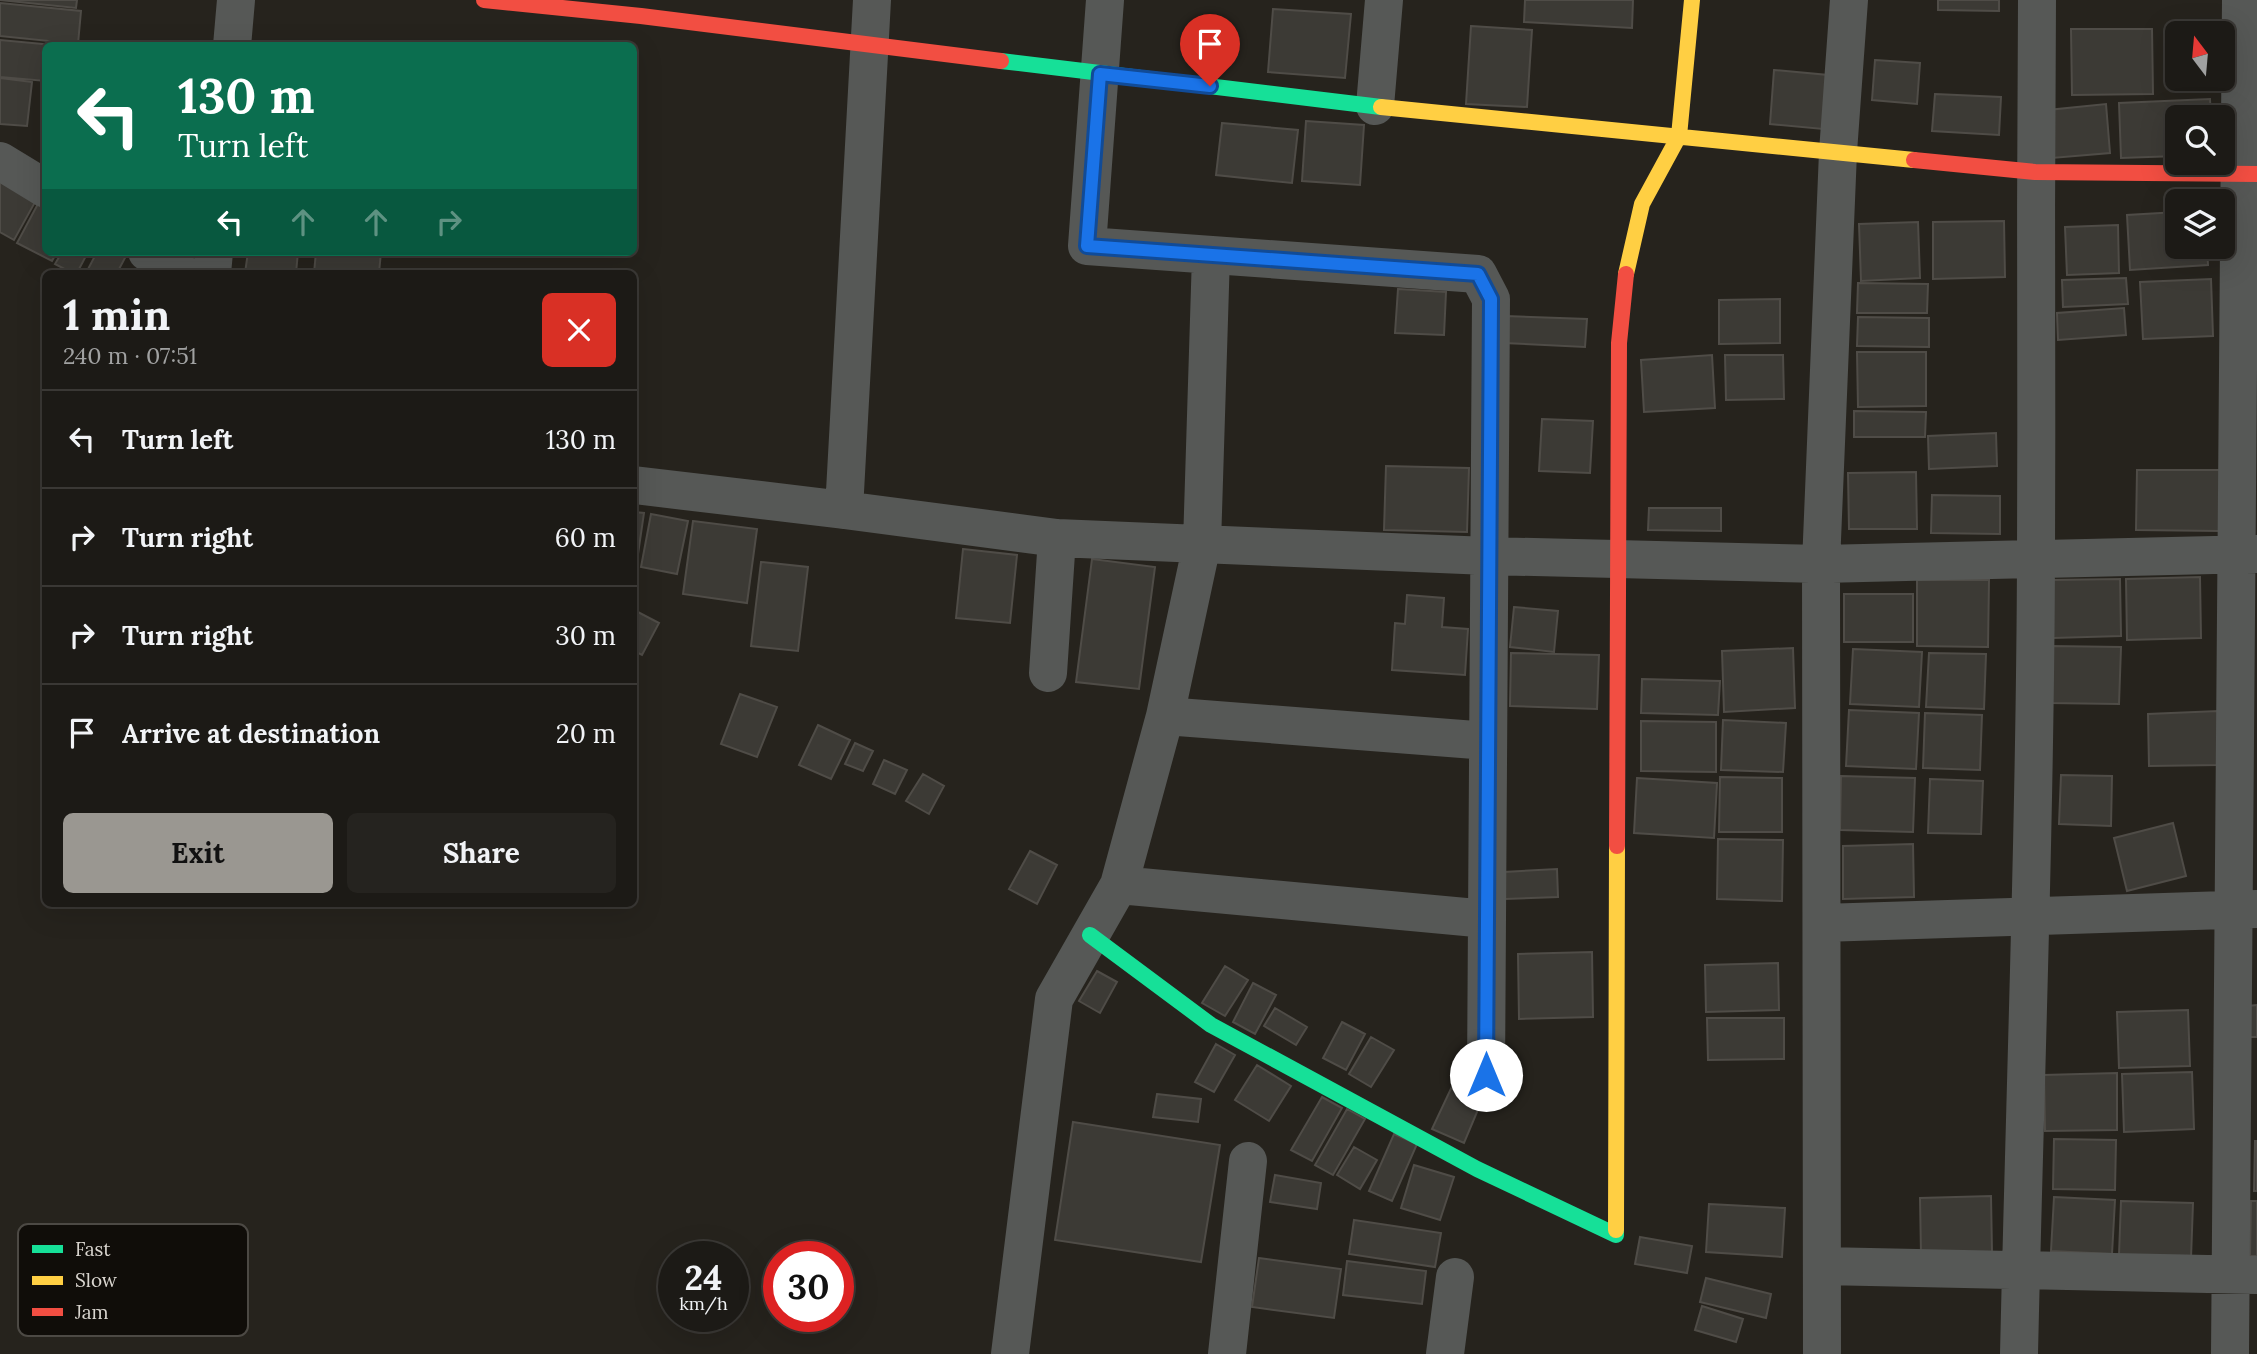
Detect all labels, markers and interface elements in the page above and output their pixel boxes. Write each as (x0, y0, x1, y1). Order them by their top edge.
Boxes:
pin (1180, 14, 1240, 86)
north arrow (2165, 21, 2235, 91)
map controls (2165, 21, 2235, 259)
icon: arrive (1191, 25, 1229, 63)
text: 130 m (178, 64, 314, 126)
icon: left (63, 70, 154, 161)
button: search (2165, 105, 2235, 175)
text: Turn left (178, 125, 308, 166)
button: layers (2165, 189, 2235, 259)
icon: left (211, 203, 249, 241)
icon: ahead (284, 203, 322, 241)
icon: ahead (357, 203, 395, 241)
icon: right (430, 203, 468, 241)
text: 1 min (63, 288, 170, 342)
button: close (542, 293, 616, 367)
text: 240 m · 07:51 (63, 341, 197, 370)
icon: left (63, 420, 101, 458)
text: Turn left (122, 423, 233, 456)
text: 130 m (546, 423, 616, 456)
icon: right (63, 518, 101, 556)
text: Turn right (122, 521, 253, 554)
text: 60 m (555, 521, 616, 554)
icon: right (63, 616, 101, 654)
text: Turn right (122, 619, 253, 652)
text: 30 m (555, 619, 616, 652)
icon: arrive (63, 714, 101, 752)
text: Arrive at destination (122, 717, 380, 750)
text: 20 m (556, 717, 616, 750)
button: Exit (63, 813, 333, 893)
button: Share (347, 813, 616, 893)
position arrow (1449, 1038, 1523, 1112)
legend (18, 1224, 248, 1336)
text: Fast (75, 1237, 111, 1261)
speed limit sign: 30 (763, 1241, 854, 1332)
text: 24 (685, 1255, 722, 1300)
text: Slow (75, 1268, 118, 1292)
text: km/h (679, 1292, 728, 1315)
text: Jam (74, 1300, 109, 1324)

